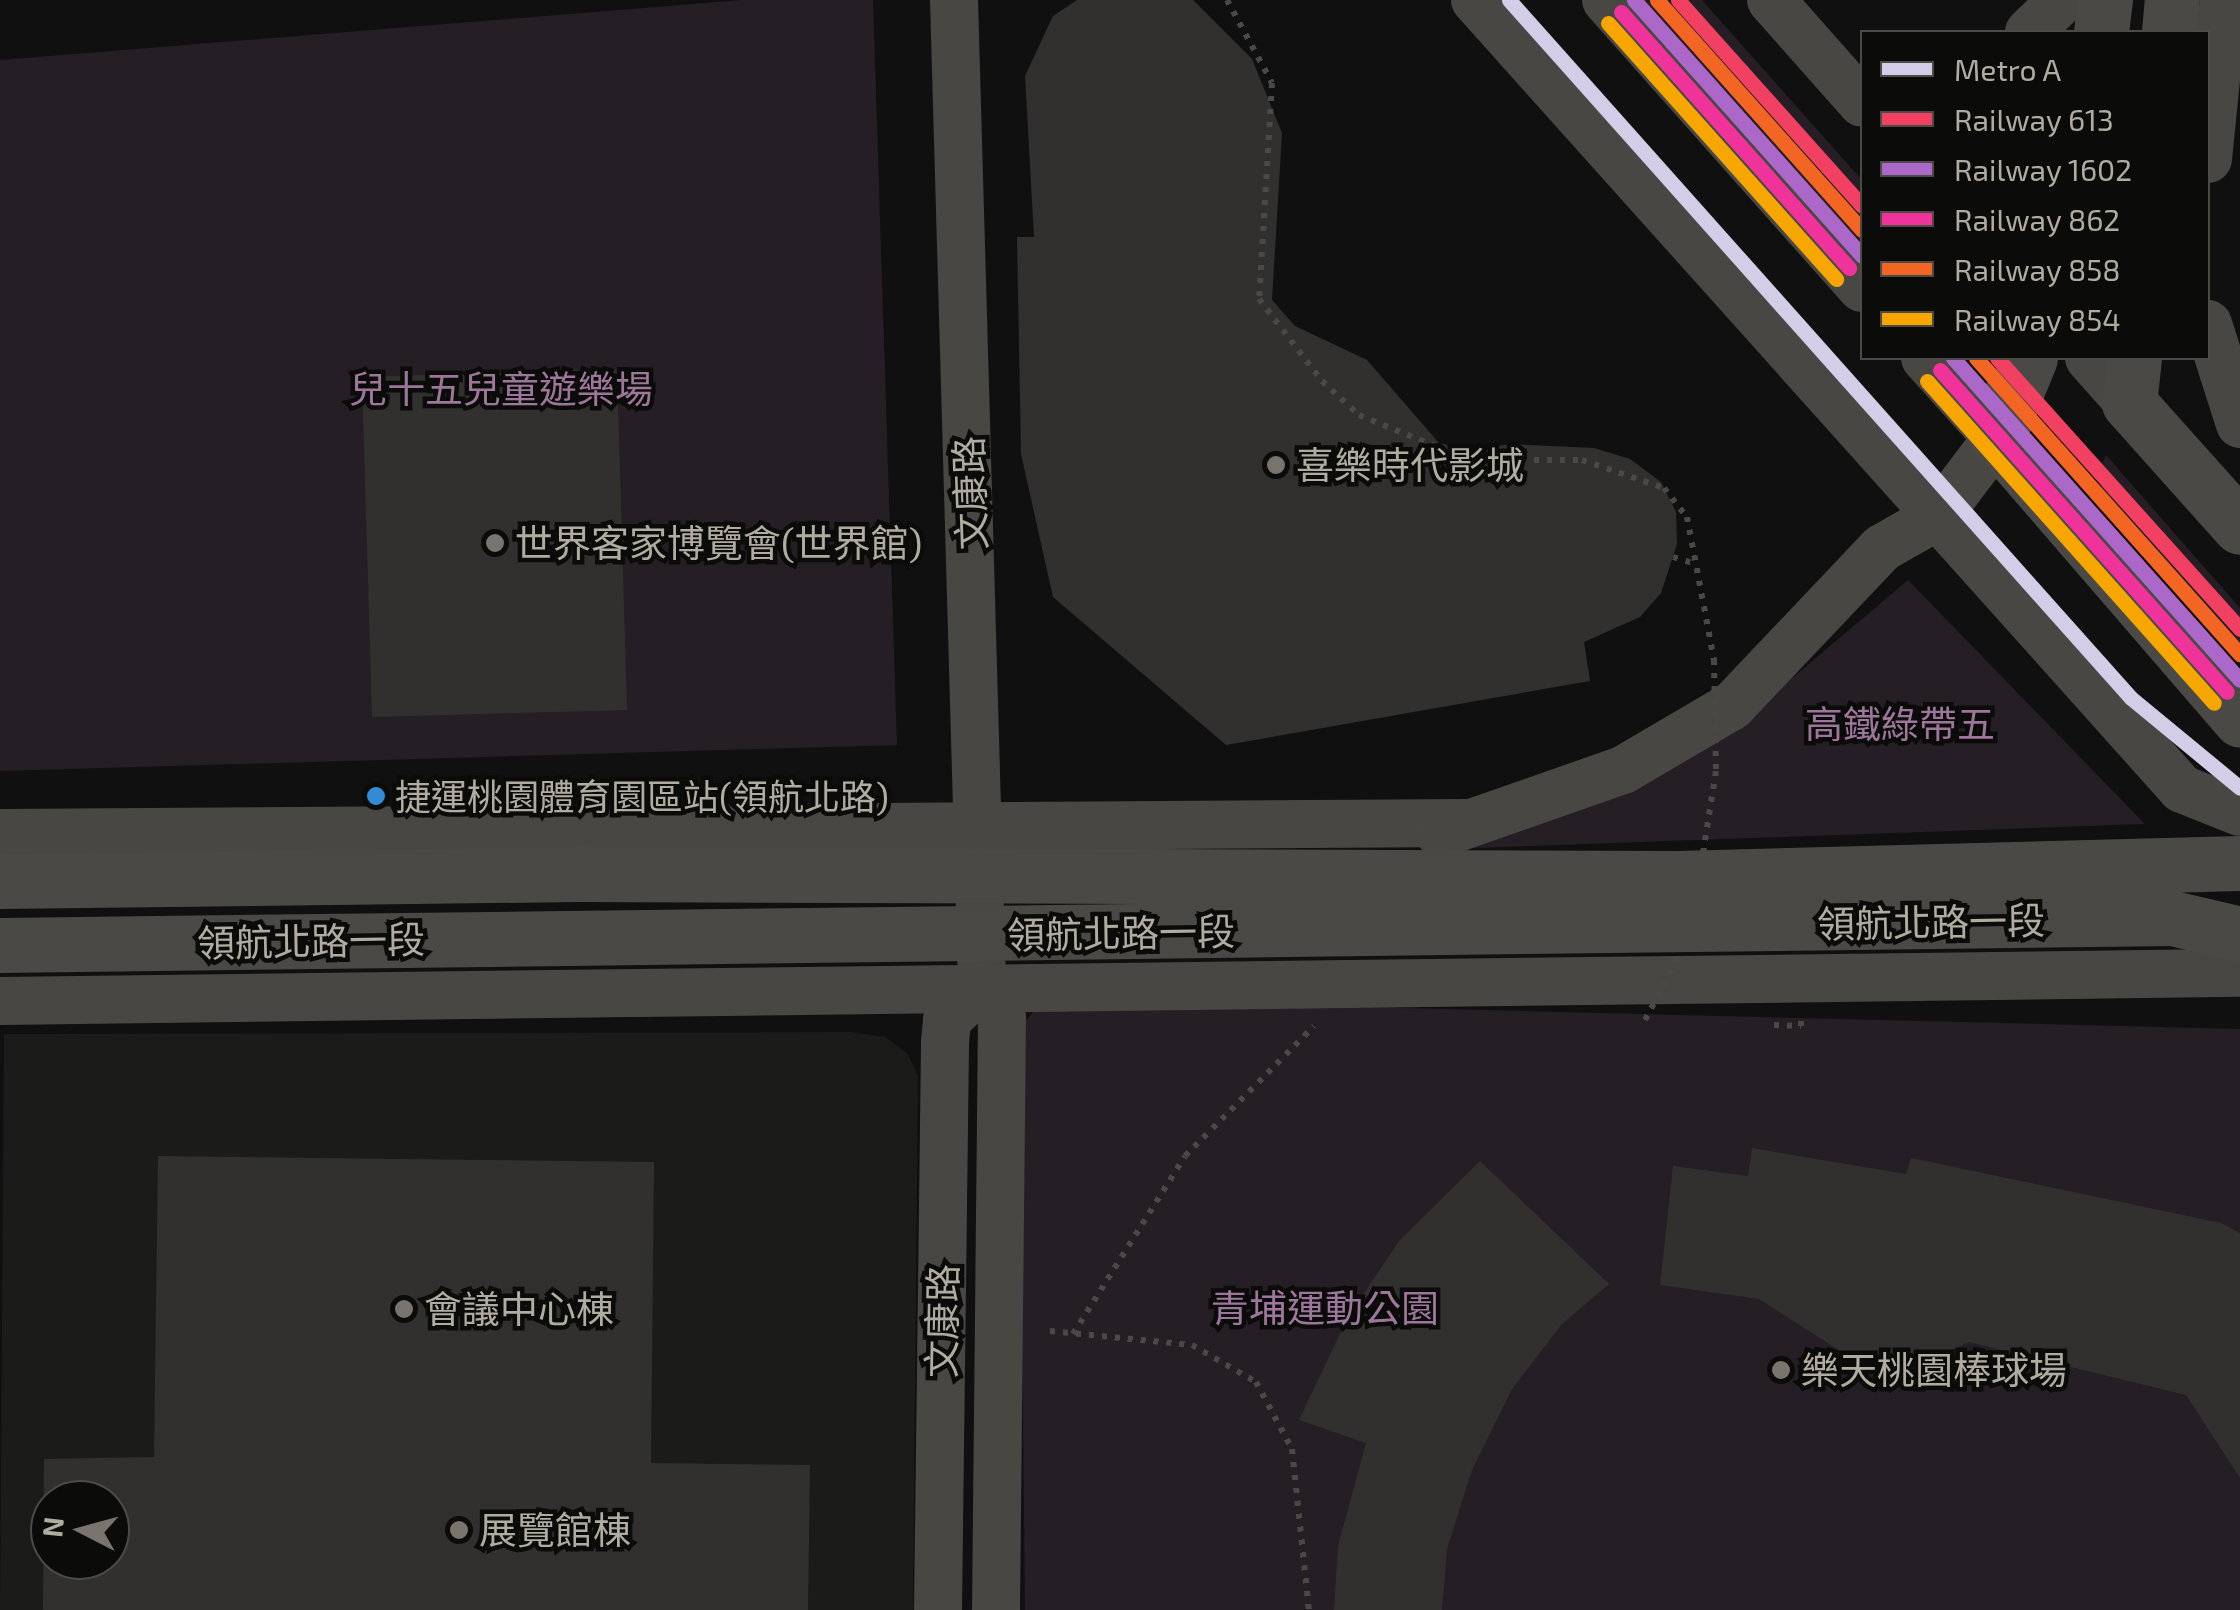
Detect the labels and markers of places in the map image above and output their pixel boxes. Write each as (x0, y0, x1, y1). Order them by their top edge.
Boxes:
place label: 喜樂時代影城 (1296, 442, 1524, 488)
marker: 喜樂時代影城 (1265, 454, 1287, 476)
place label: 世界客家博覽會(世界館) (515, 520, 922, 566)
marker: 世界客家博覽會(世界館) (484, 532, 506, 554)
place label: 捷運桃園體育園區站(領航北路) (395, 774, 889, 818)
marker: 捷運桃園體育園區站(領航北路) (366, 786, 386, 806)
place label: 會議中心棟 (424, 1286, 614, 1332)
marker: 會議中心棟 (393, 1298, 415, 1320)
place label: 樂天桃園棒球場 (1801, 1347, 2067, 1393)
marker: 樂天桃園棒球場 (1770, 1359, 1792, 1381)
place label: 展覽館棟 (479, 1507, 631, 1553)
marker: 展覽館棟 (448, 1519, 470, 1541)

